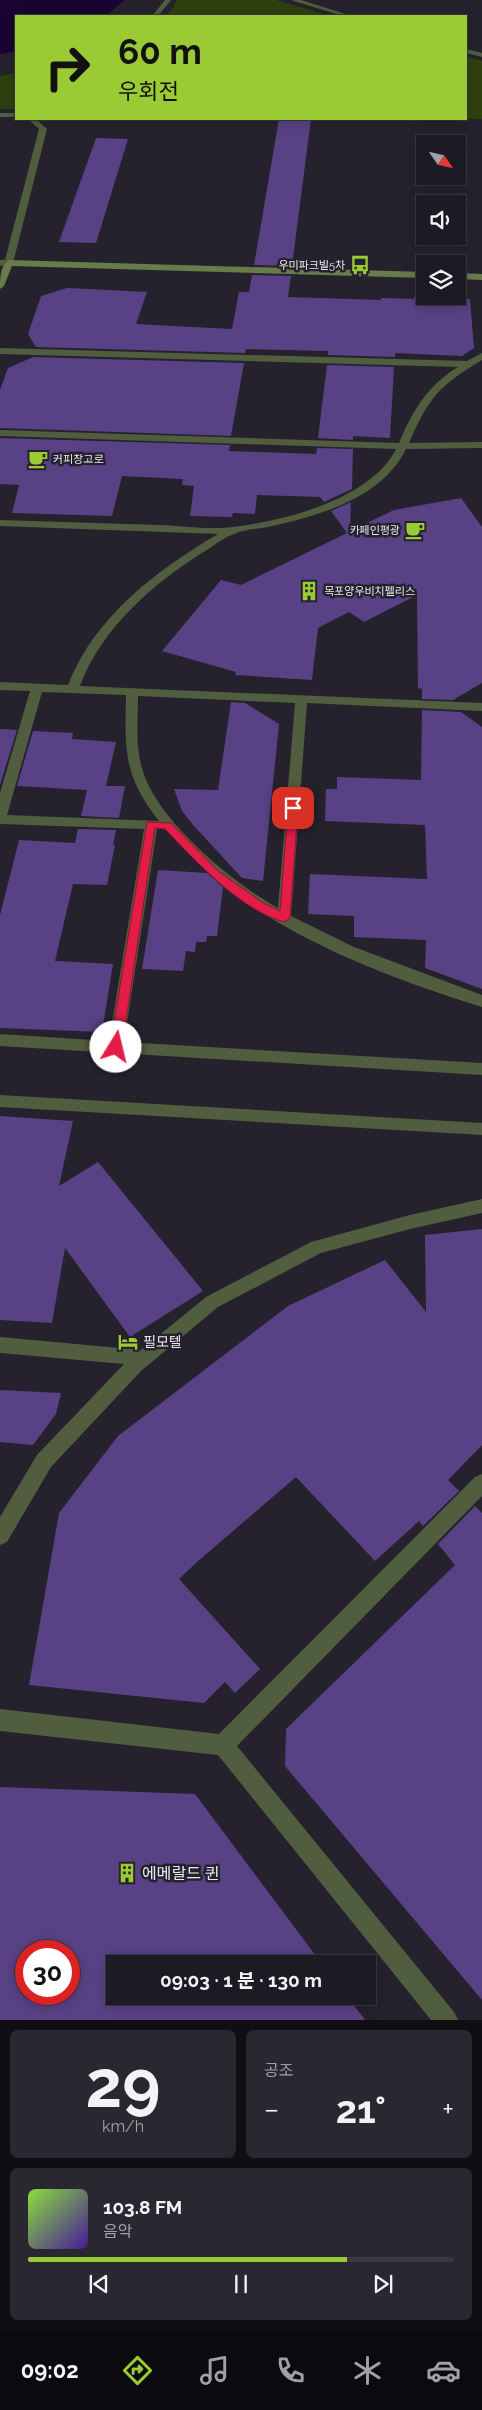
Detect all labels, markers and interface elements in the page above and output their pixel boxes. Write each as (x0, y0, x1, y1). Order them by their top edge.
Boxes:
text: 60 m (118, 31, 202, 72)
icon: right (35, 35, 100, 100)
text: 우회전 (118, 78, 179, 104)
north arrow (416, 135, 466, 185)
map controls (416, 135, 466, 305)
button: sound (416, 195, 466, 245)
bus stop icon: 우미파크빌5차 (349, 254, 371, 276)
button: layers (416, 255, 466, 305)
place label: 우미파크빌5차 (278, 259, 345, 272)
cafe icon: 커피창고로 (27, 448, 49, 470)
place label: 커피창고로 (53, 453, 104, 466)
cafe icon: 카페인평광 (404, 519, 426, 541)
place label: 카페인평광 (349, 524, 400, 537)
building icon: 목포양우비치펠리스 (298, 580, 320, 602)
place label: 목포양우비치펠리스 (324, 585, 415, 598)
pin (272, 787, 314, 829)
icon: arrive (279, 794, 307, 822)
position arrow (89, 1020, 141, 1072)
hotel icon: 필모텔 (117, 1331, 139, 1353)
place label: 필모텔 (143, 1334, 182, 1350)
building icon: 에메랄드 퀸 (116, 1862, 138, 1884)
place label: 에메랄드 퀸 (142, 1864, 220, 1883)
speed limit sign: 30 (15, 1940, 80, 2005)
text: 09:03 · 1 분 · 130 m (160, 1969, 322, 1991)
text: 29 (86, 2046, 160, 2122)
text: 공조 (264, 2061, 293, 2080)
text: 21° (336, 2087, 386, 2132)
text: − (264, 2093, 279, 2126)
text: + (442, 2093, 454, 2126)
text: km/h (102, 2117, 144, 2136)
text: 103.8 FM (103, 2196, 182, 2218)
text: 음악 (103, 2222, 132, 2241)
icon: previous (85, 2270, 113, 2298)
icon: pause (227, 2270, 255, 2298)
icon: next (369, 2270, 397, 2298)
icon: directions (120, 2353, 155, 2388)
icon: music (197, 2353, 232, 2388)
icon: phone (273, 2353, 308, 2388)
icon: climate (350, 2353, 385, 2388)
icon: car (426, 2353, 461, 2388)
text: 09:02 (21, 2357, 79, 2383)

